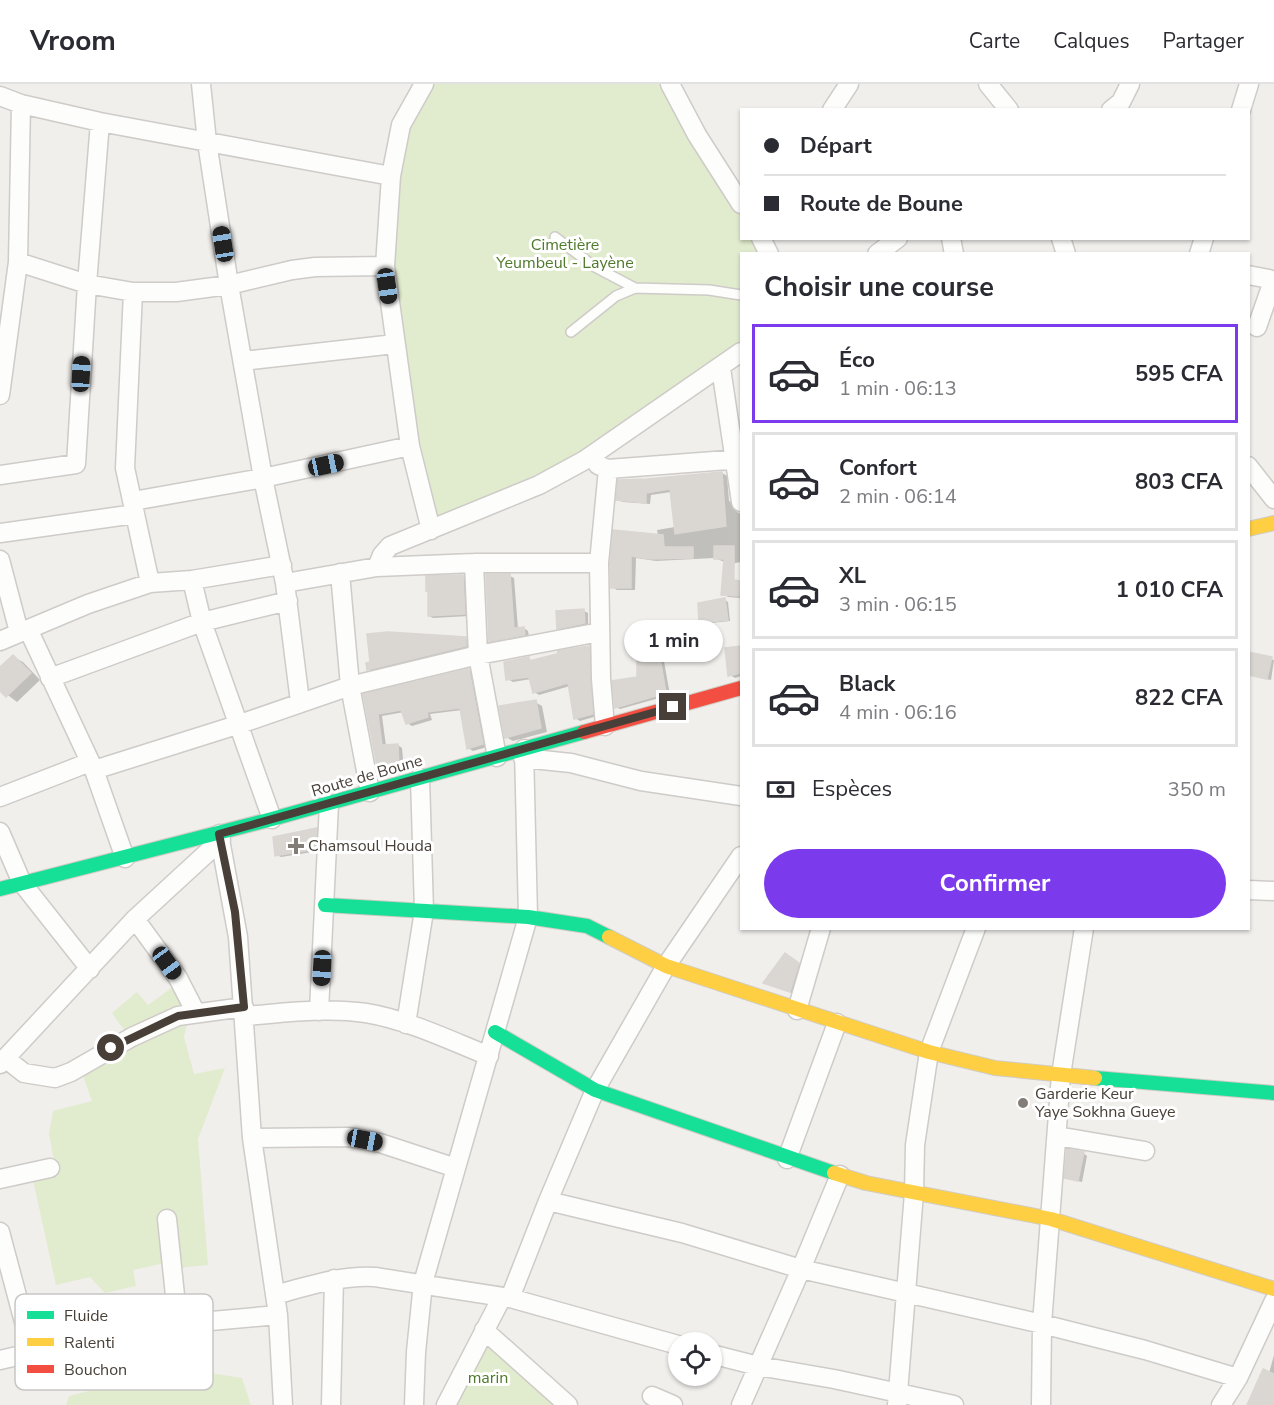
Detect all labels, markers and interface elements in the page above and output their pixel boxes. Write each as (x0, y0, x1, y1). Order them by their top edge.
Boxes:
text: Vroom (30, 22, 116, 60)
text: Carte (969, 27, 1020, 55)
text: Calques (1053, 27, 1130, 55)
text: Partager (1163, 27, 1244, 55)
text: Départ (800, 131, 872, 161)
text: Route de Boune (800, 189, 963, 219)
car (211, 225, 235, 263)
park label: Cimetière Yeumbeul - Layène (495, 234, 634, 274)
car (376, 267, 398, 305)
text: Choisir une course (764, 269, 994, 306)
text: Éco (839, 345, 875, 375)
icon: car (767, 347, 821, 401)
car (71, 356, 91, 392)
text: 595 CFA (1135, 359, 1223, 389)
text: 1 min · 06:13 (839, 375, 957, 402)
car (307, 452, 345, 478)
text: Confort (839, 453, 917, 483)
icon: car (767, 455, 821, 509)
text: 803 CFA (1135, 467, 1223, 497)
text: 2 min · 06:14 (839, 483, 957, 510)
text: XL (839, 561, 866, 591)
icon: car (767, 563, 821, 617)
text: 1 010 CFA (1116, 575, 1223, 605)
text: 3 min · 06:15 (839, 591, 957, 618)
callout: 1 min (624, 620, 722, 662)
text: 1 min (648, 627, 699, 654)
text: Black (839, 669, 895, 699)
icon: car (767, 671, 821, 725)
text: 822 CFA (1135, 683, 1223, 713)
route end (659, 693, 686, 720)
text: 4 min · 06:16 (839, 699, 957, 726)
street label: Route de Boune (309, 750, 425, 802)
icon: cash (764, 773, 797, 806)
text: Espèces (812, 774, 892, 804)
text: 350 m (1168, 776, 1226, 803)
place label: Chamsoul Houda (308, 835, 432, 857)
marker: Chamsoul Houda (289, 839, 303, 853)
button: Confirmer (764, 849, 1226, 918)
car (149, 943, 185, 983)
car (312, 950, 332, 986)
route start (97, 1034, 124, 1061)
place label: Garderie Keur Yaye Sokhna Gueye (1034, 1083, 1176, 1123)
marker: Garderie Keur Yaye Sokhna Gueye (1016, 1096, 1030, 1110)
car (346, 1128, 384, 1152)
legend (15, 1294, 213, 1390)
text: Fluide (64, 1305, 108, 1327)
text: Ralenti (64, 1332, 115, 1354)
map controls (668, 1332, 722, 1386)
button: locate (668, 1332, 722, 1386)
text: Bouchon (64, 1359, 127, 1381)
park label: marin (468, 1367, 508, 1389)

